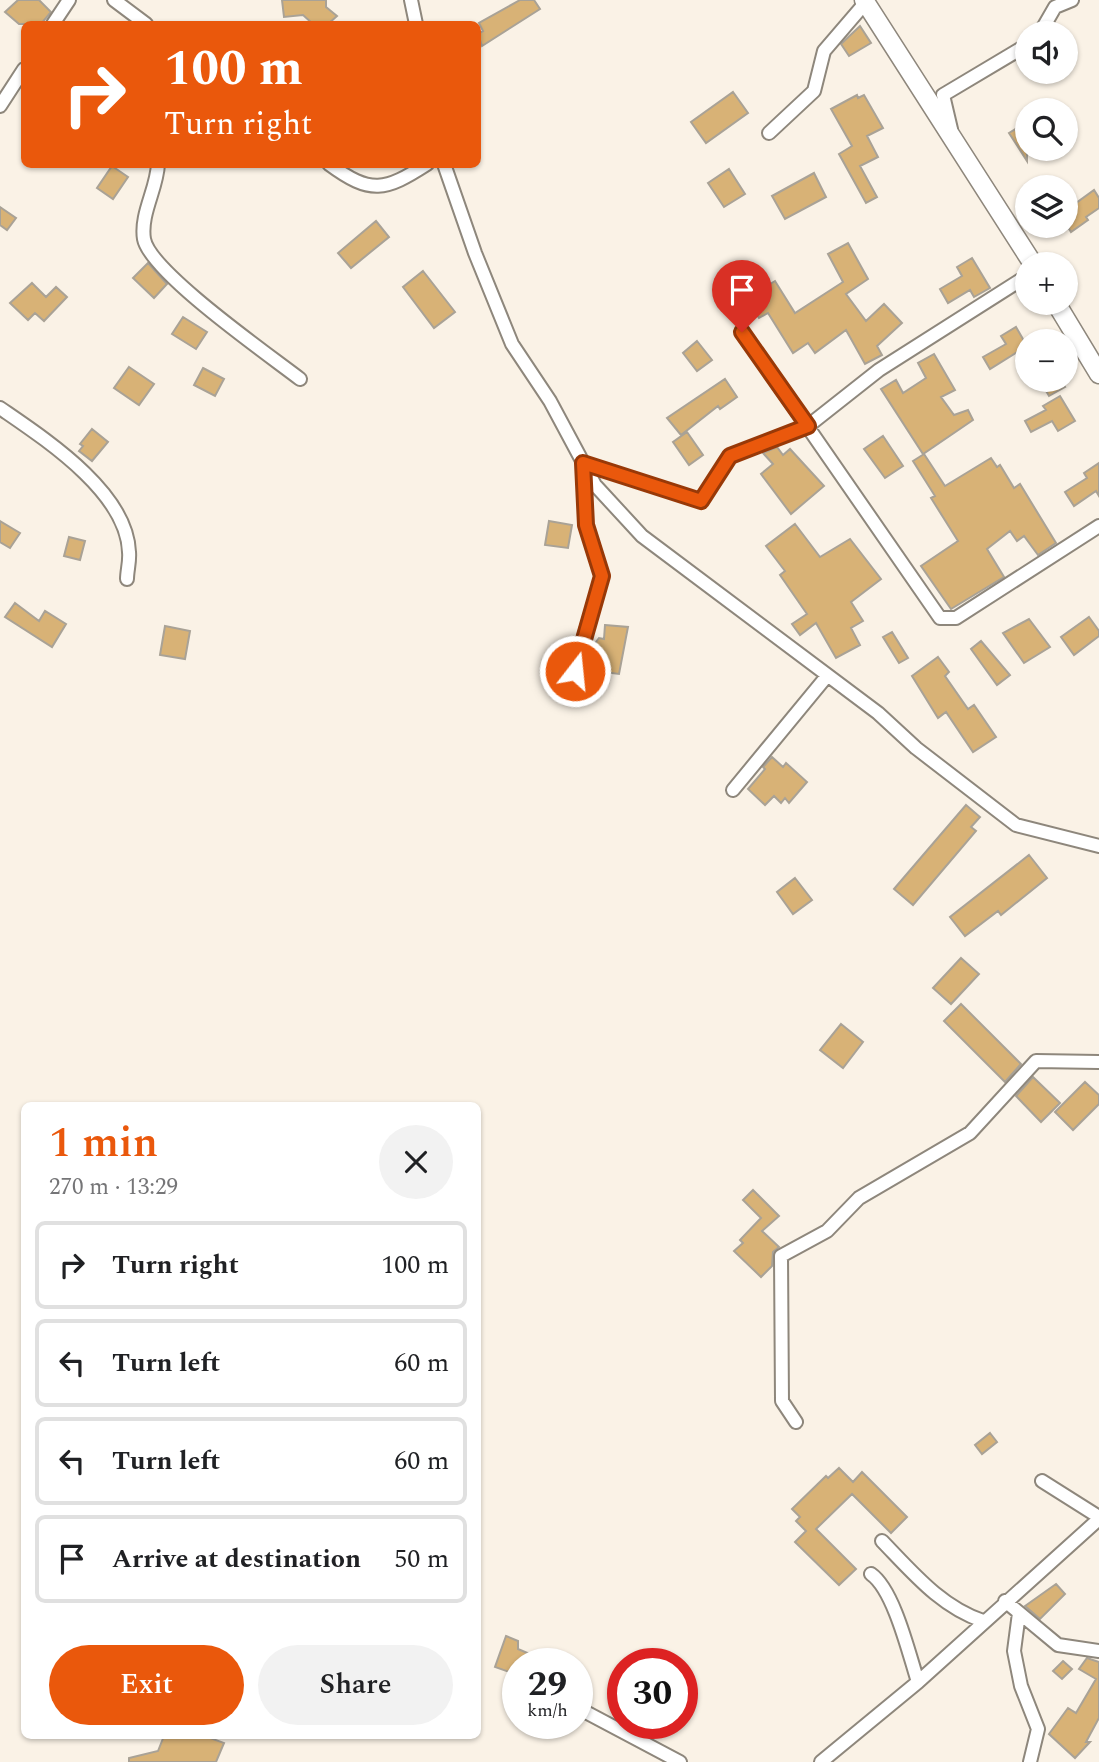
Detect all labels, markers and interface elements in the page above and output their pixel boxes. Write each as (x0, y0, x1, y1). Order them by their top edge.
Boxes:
map controls (1015, 21, 1078, 392)
button: sound (1015, 21, 1078, 84)
text: 100 m (164, 32, 303, 107)
icon: right (49, 49, 140, 140)
button: search (1015, 98, 1078, 161)
text: Turn right (164, 100, 312, 149)
button: layers (1015, 175, 1078, 238)
button: + (1015, 252, 1078, 315)
pin (712, 260, 772, 332)
icon: arrive (723, 271, 761, 309)
button: − (1015, 329, 1078, 392)
position arrow (538, 634, 612, 708)
text: 1 min (49, 1112, 158, 1175)
button: close (379, 1125, 453, 1199)
text: 270 m · 13:29 (49, 1170, 178, 1205)
text: Turn right (112, 1245, 239, 1285)
text: 100 m (381, 1245, 449, 1285)
icon: right (53, 1246, 91, 1284)
text: Turn left (112, 1343, 220, 1383)
text: 60 m (394, 1343, 449, 1383)
icon: left (53, 1344, 91, 1382)
text: Turn left (112, 1441, 220, 1481)
text: 60 m (394, 1441, 449, 1481)
icon: left (53, 1442, 91, 1480)
text: Arrive at destination (112, 1539, 361, 1579)
text: 50 m (394, 1539, 449, 1579)
icon: arrive (53, 1540, 91, 1578)
button: Exit (49, 1645, 244, 1725)
button: Share (258, 1645, 453, 1725)
speed limit sign: 30 (607, 1648, 698, 1739)
text: 29 (528, 1658, 567, 1711)
text: km/h (527, 1697, 568, 1724)

